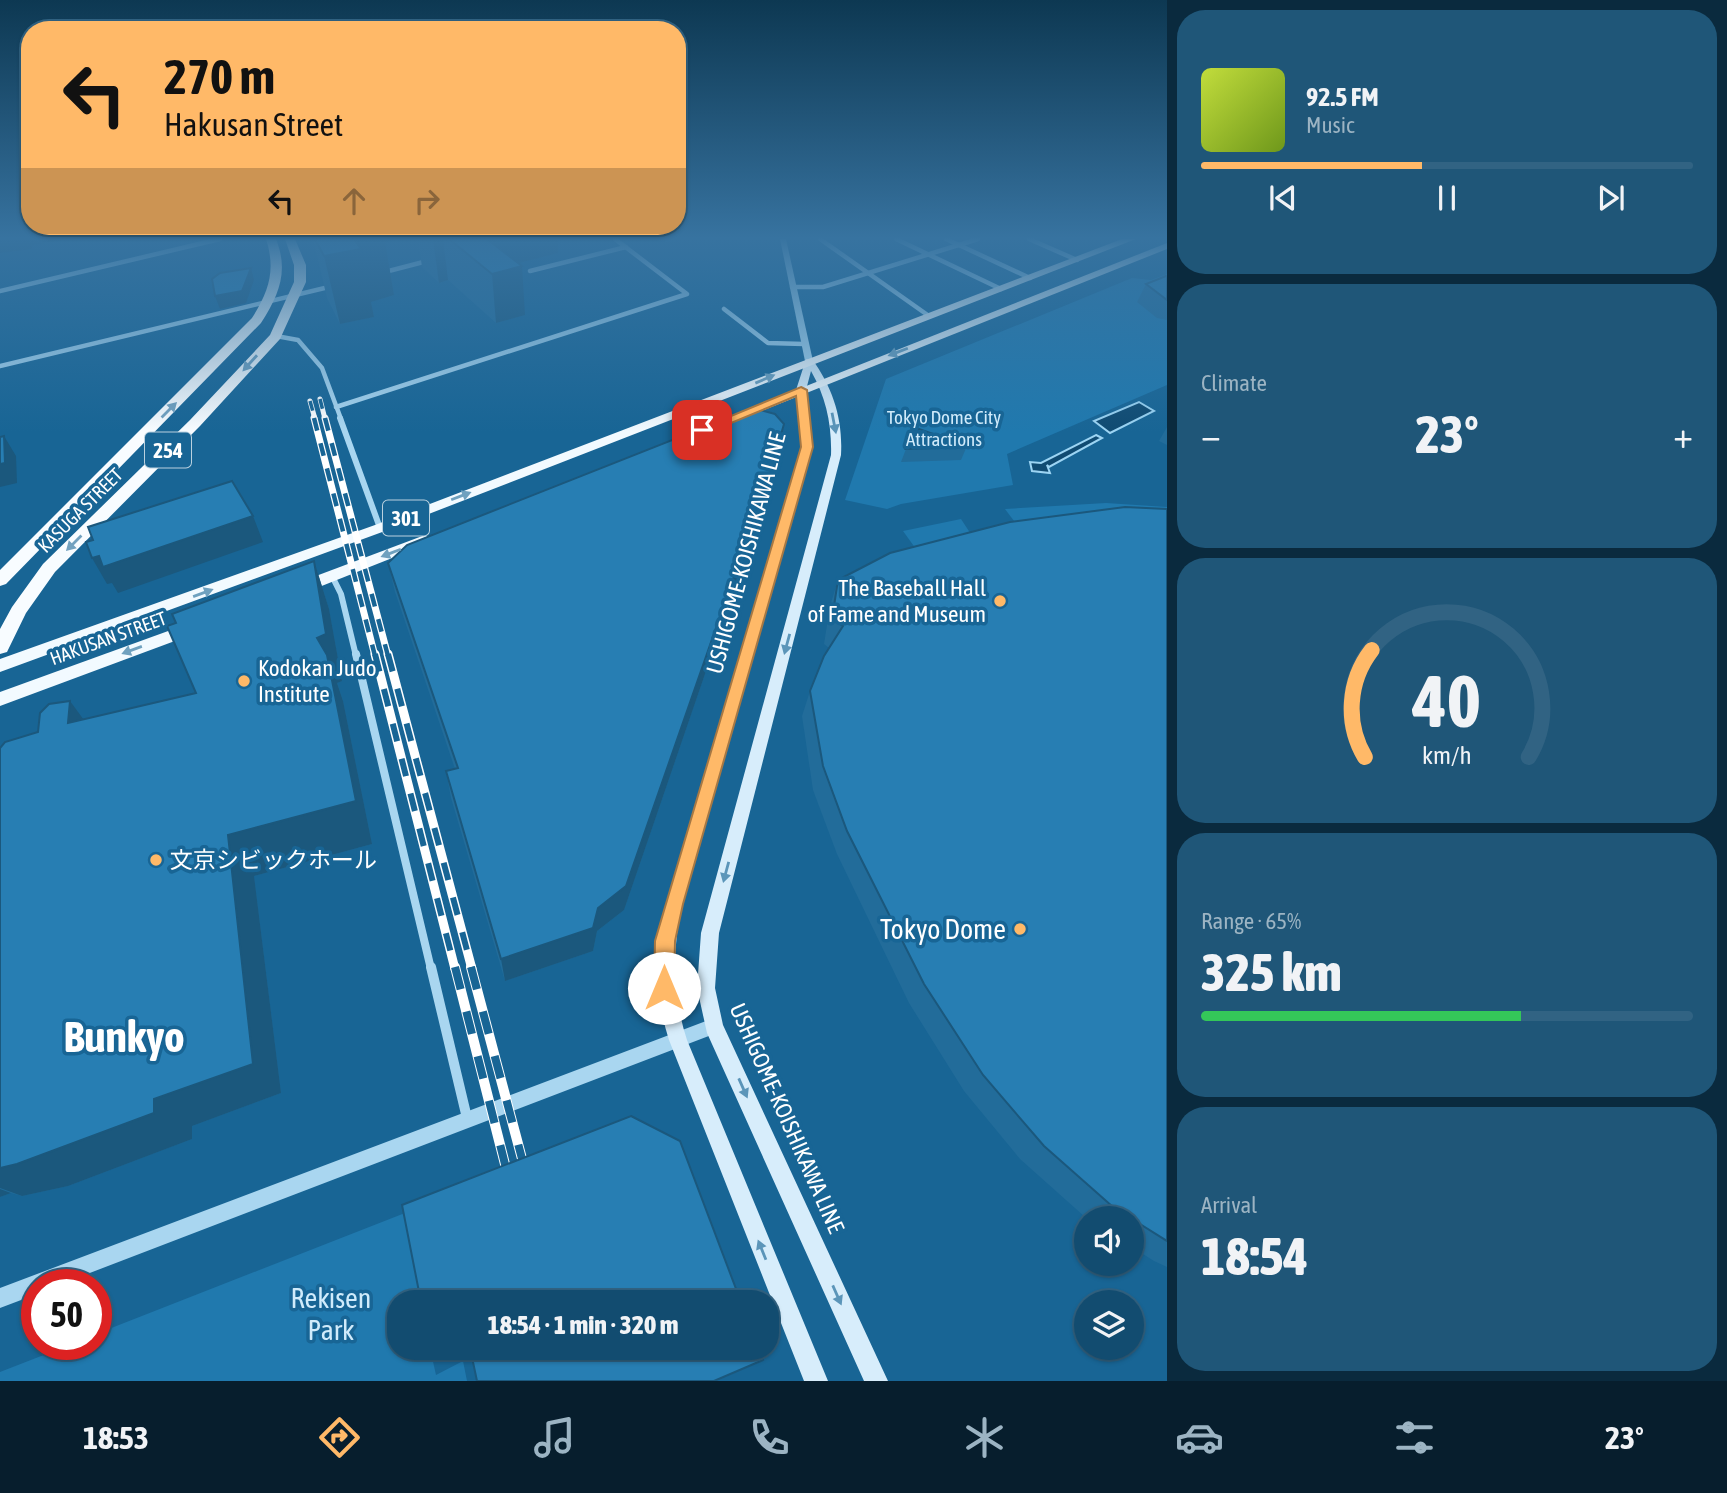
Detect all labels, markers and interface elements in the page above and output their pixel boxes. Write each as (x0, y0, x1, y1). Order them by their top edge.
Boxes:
text: 270 m (164, 48, 275, 104)
icon: left (49, 49, 140, 140)
text: 92.5 FM (1306, 82, 1379, 112)
text: Hakusan Street (164, 106, 343, 143)
text: Music (1306, 112, 1354, 138)
icon: previous (1264, 179, 1302, 217)
icon: pause (1428, 179, 1466, 217)
icon: next (1592, 179, 1630, 217)
icon: left (262, 182, 300, 220)
icon: ahead (335, 182, 373, 220)
icon: right (408, 182, 446, 220)
one-way arrow (888, 346, 909, 357)
one-way arrow (243, 354, 259, 371)
text: Climate (1201, 370, 1267, 396)
one-way arrow (755, 373, 776, 384)
pin (672, 400, 732, 460)
one-way arrow (160, 402, 177, 418)
text: 23° (1415, 404, 1479, 464)
park label: Tokyo Dome City Attractions (887, 406, 1001, 450)
icon: arrive (683, 411, 721, 449)
one-way arrow (828, 412, 839, 434)
text: − (1201, 413, 1221, 456)
text: + (1673, 413, 1693, 456)
street label: USHIGOME-KOISHIKAWA LINE (701, 429, 791, 676)
road number: 254 (145, 433, 191, 468)
street label: KASUGA STREET (33, 463, 127, 557)
one-way arrow (451, 491, 472, 502)
road number: 301 (383, 500, 429, 536)
one-way arrow (67, 534, 83, 551)
one-way arrow (380, 548, 401, 559)
place label: The Baseball Hall of Fame and Museum (807, 575, 986, 627)
one-way arrow (192, 587, 213, 598)
marker: The Baseball Hall of Fame and Museum (992, 593, 1008, 609)
street label: HAKUSAN STREET (47, 607, 170, 669)
one-way arrow (781, 633, 792, 655)
one-way arrow (121, 645, 142, 656)
place label: Kodokan Judo Institute (258, 655, 377, 707)
text: 40 (1412, 659, 1481, 742)
marker: Kodokan Judo Institute (236, 673, 252, 689)
text: km/h (1422, 740, 1472, 768)
place label: 文京シビックホール (170, 847, 377, 873)
marker: 文京シビックホール (148, 852, 164, 868)
one-way arrow (720, 861, 731, 883)
text: Range · 65% (1201, 908, 1301, 934)
place label: Tokyo Dome (880, 913, 1006, 945)
marker: Tokyo Dome (1012, 921, 1028, 937)
text: 325 km (1201, 942, 1342, 1002)
position arrow (627, 951, 701, 1025)
street label: USHIGOME-KOISHIKAWA LINE (725, 999, 850, 1237)
district label: Bunkyo (63, 1011, 185, 1061)
one-way arrow (737, 1078, 749, 1098)
text: Arrival (1201, 1192, 1257, 1218)
map controls (1074, 1206, 1144, 1360)
button: sound (1074, 1206, 1144, 1276)
text: 18:54 (1201, 1226, 1308, 1286)
one-way arrow (757, 1239, 768, 1260)
speed limit sign: 50 (21, 1269, 112, 1360)
park label: Rekisen Park (291, 1282, 371, 1346)
one-way arrow (831, 1285, 843, 1305)
button: layers (1074, 1290, 1144, 1360)
text: 18:54 · 1 min · 320 m (488, 1310, 678, 1340)
icon: directions (315, 1413, 364, 1462)
icon: music (530, 1413, 579, 1462)
icon: phone (745, 1413, 794, 1462)
icon: climate (960, 1413, 1009, 1462)
icon: car (1175, 1413, 1224, 1462)
icon: filters (1390, 1413, 1439, 1462)
text: 18:53 (83, 1419, 149, 1456)
text: 23° (1605, 1419, 1644, 1456)

